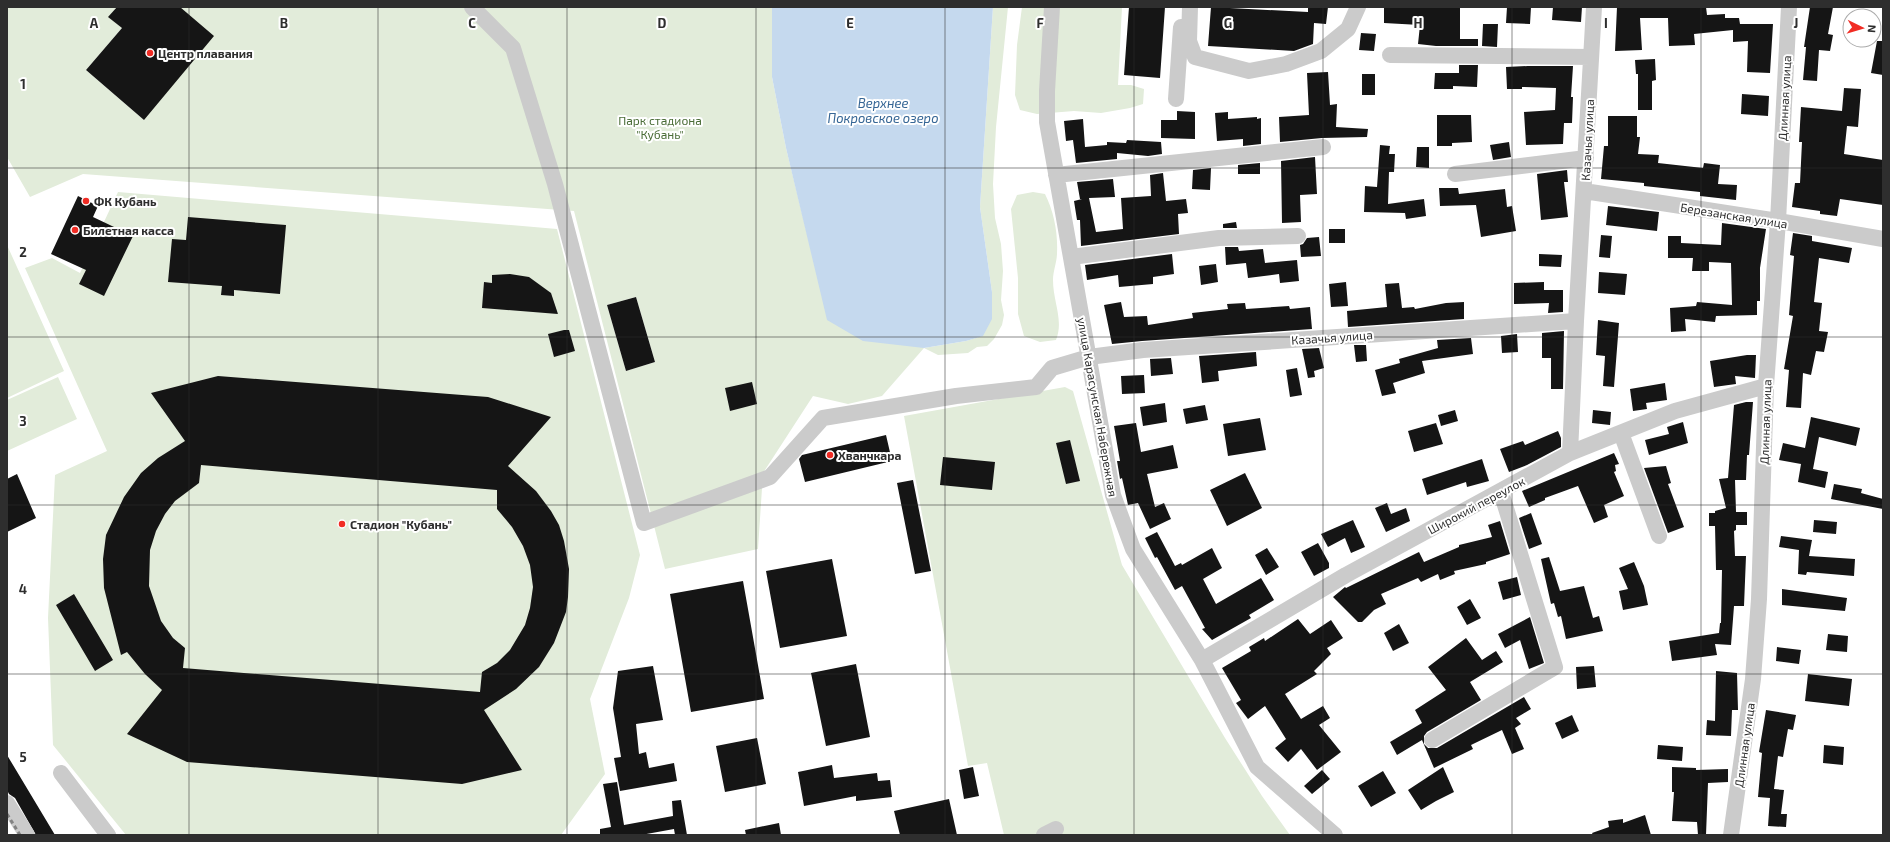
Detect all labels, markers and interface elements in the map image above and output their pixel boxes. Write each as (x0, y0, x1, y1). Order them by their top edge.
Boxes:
north arrow (1842, 8, 1882, 48)
text: A (90, 15, 99, 31)
text: B (280, 15, 288, 31)
text: C (468, 15, 476, 31)
text: D (658, 15, 667, 31)
text: E (846, 15, 854, 31)
text: F (1036, 15, 1044, 31)
text: G (1224, 15, 1232, 31)
text: H (1414, 15, 1423, 31)
text: I (1604, 15, 1608, 31)
text: J (1794, 15, 1798, 31)
text: N (1866, 24, 1879, 33)
place label: Центр плавания (158, 46, 253, 60)
marker: Центр плавания (145, 48, 155, 58)
street label: Длинная улица (1775, 55, 1794, 141)
text: 1 (20, 76, 26, 92)
water label: Верхнее Покровское озеро (827, 95, 939, 126)
street label: Казачья улица (1578, 99, 1597, 181)
park label: Парк стадиона "Кубань" (618, 113, 702, 142)
place label: ФК Кубань (94, 194, 157, 208)
marker: ФК Кубань (81, 196, 91, 206)
street label: Березанская улица (1679, 200, 1789, 231)
place label: Билетная касса (83, 223, 174, 237)
marker: Билетная касса (70, 225, 80, 235)
text: 2 (19, 244, 27, 260)
street label: улица Карасунская Набережная (1074, 316, 1121, 498)
street label: Казачья улица (1291, 327, 1373, 348)
street label: Длинная улица (1757, 379, 1774, 465)
text: 3 (19, 413, 27, 429)
place label: Хванчкара (838, 448, 901, 462)
marker: Хванчкара (825, 450, 835, 460)
street label: Широкий переулок (1425, 473, 1528, 537)
place label: Стадион "Кубань" (350, 517, 452, 531)
marker: Стадион "Кубань" (337, 519, 347, 529)
text: 4 (19, 581, 27, 597)
street label: Длинная улица (1731, 702, 1758, 788)
text: 5 (19, 749, 27, 765)

